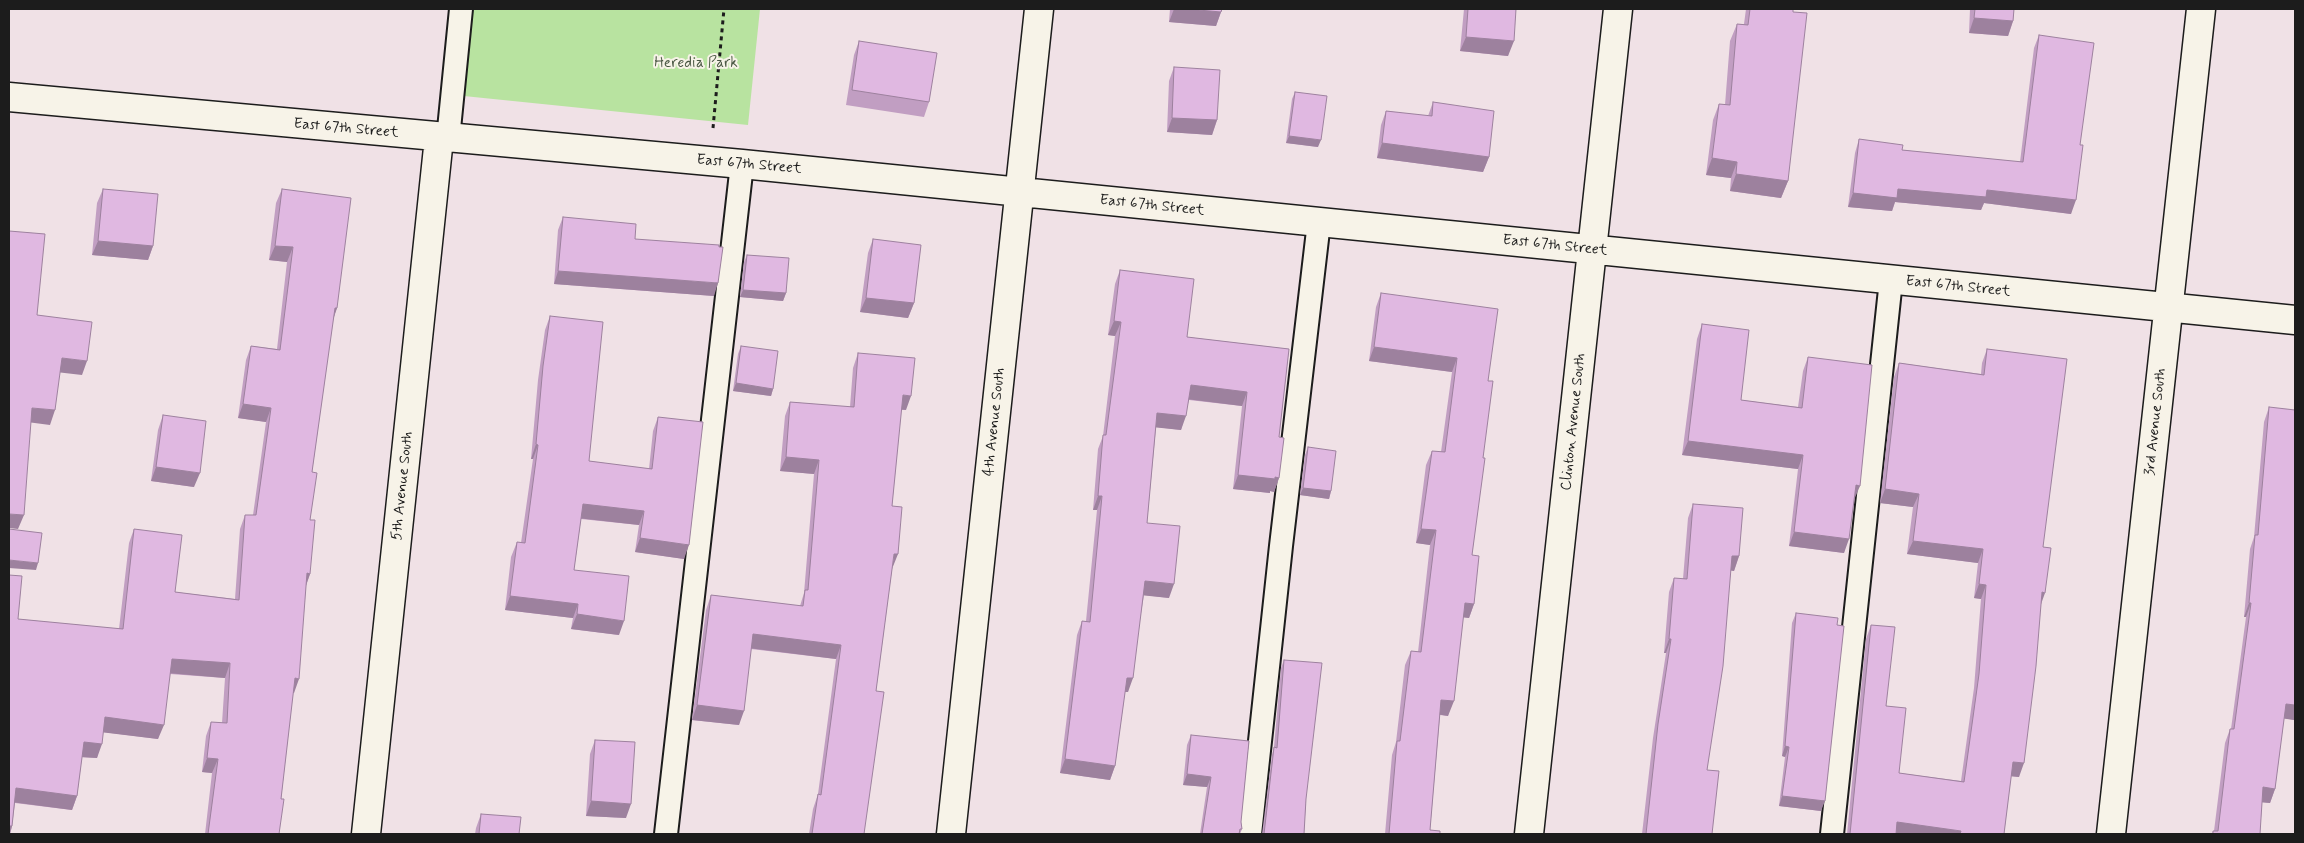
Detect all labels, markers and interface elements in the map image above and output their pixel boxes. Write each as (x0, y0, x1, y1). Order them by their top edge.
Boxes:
park label: Heredia Park (654, 55, 738, 73)
street label: East 67th Street (293, 115, 399, 143)
street label: East 67th Street (696, 151, 802, 179)
street label: East 67th Street (1099, 192, 1205, 220)
street label: East 67th Street (1502, 232, 1608, 260)
street label: East 67th Street (1905, 273, 2011, 301)
street label: Clinton Avenue South (1558, 352, 1590, 492)
street label: 4th Avenue South (980, 367, 1010, 477)
street label: 3rd Avenue South (2141, 367, 2171, 477)
street label: 5th Avenue South (388, 431, 418, 541)

